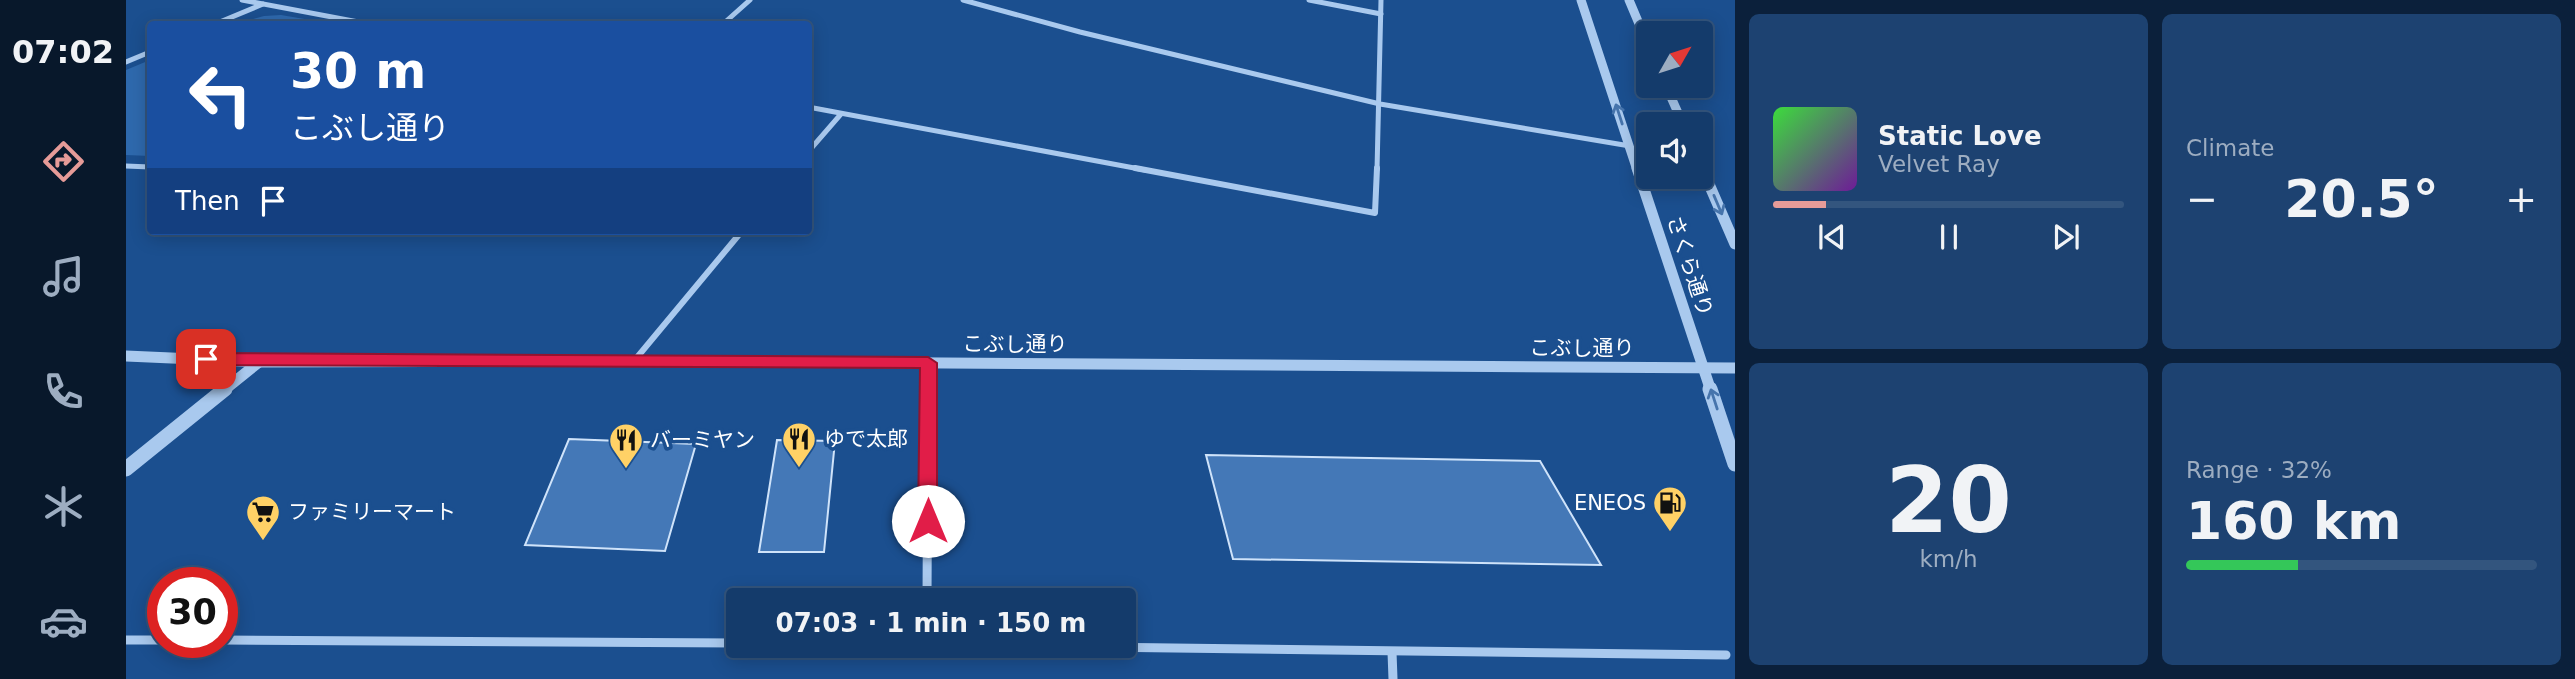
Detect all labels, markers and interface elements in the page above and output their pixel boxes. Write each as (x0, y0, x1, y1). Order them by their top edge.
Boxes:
north arrow (1636, 21, 1713, 98)
map controls (1636, 21, 1713, 189)
text: 07:02 (12, 33, 114, 71)
text: 30 m (290, 43, 426, 100)
icon: left (175, 49, 266, 140)
one-way arrow (1612, 103, 1624, 125)
text: こぶし通り (290, 109, 450, 147)
button: sound (1636, 112, 1713, 189)
text: Static Love (1878, 121, 2042, 151)
text: Climate (2186, 135, 2275, 161)
icon: directions (39, 137, 88, 186)
text: Velvet Ray (1878, 151, 2000, 177)
text: 20.5° (2284, 169, 2439, 229)
text: − (2186, 177, 2218, 221)
text: + (2505, 177, 2537, 221)
icon: arrive (254, 182, 292, 220)
text: Then (175, 186, 240, 216)
one-way arrow (1712, 193, 1725, 215)
street label: さくら通り (1662, 212, 1718, 320)
icon: previous (1813, 218, 1851, 256)
icon: pause (1930, 218, 1968, 256)
icon: next (2047, 218, 2085, 256)
icon: music (39, 252, 88, 301)
pin (176, 329, 236, 389)
street label: こぶし通り (963, 332, 1068, 356)
street label: こぶし通り (1530, 336, 1635, 360)
icon: arrive (187, 340, 225, 378)
icon: phone (39, 367, 88, 416)
one-way arrow (1706, 389, 1719, 411)
restaurant icon: ゆで太郎 (780, 420, 818, 469)
restaurant icon: バーミヤン (607, 421, 645, 470)
place label: ゆで太郎 (824, 427, 908, 451)
place label: バーミヤン (650, 428, 755, 452)
text: 20 (1885, 448, 2012, 553)
text: Range · 32% (2186, 457, 2332, 483)
icon: climate (39, 482, 88, 531)
position arrow (891, 484, 965, 558)
fuel station icon: ENEOS (1651, 484, 1689, 533)
place label: ENEOS (1574, 491, 1646, 515)
text: 160 km (2186, 491, 2401, 551)
supermarket icon: ファミリーマート (244, 493, 282, 542)
place label: ファミリーマート (288, 500, 456, 524)
text: km/h (1919, 546, 1978, 572)
speed limit sign: 30 (147, 567, 238, 658)
icon: car (39, 597, 88, 646)
text: 07:03 · 1 min · 150 m (776, 608, 1086, 638)

